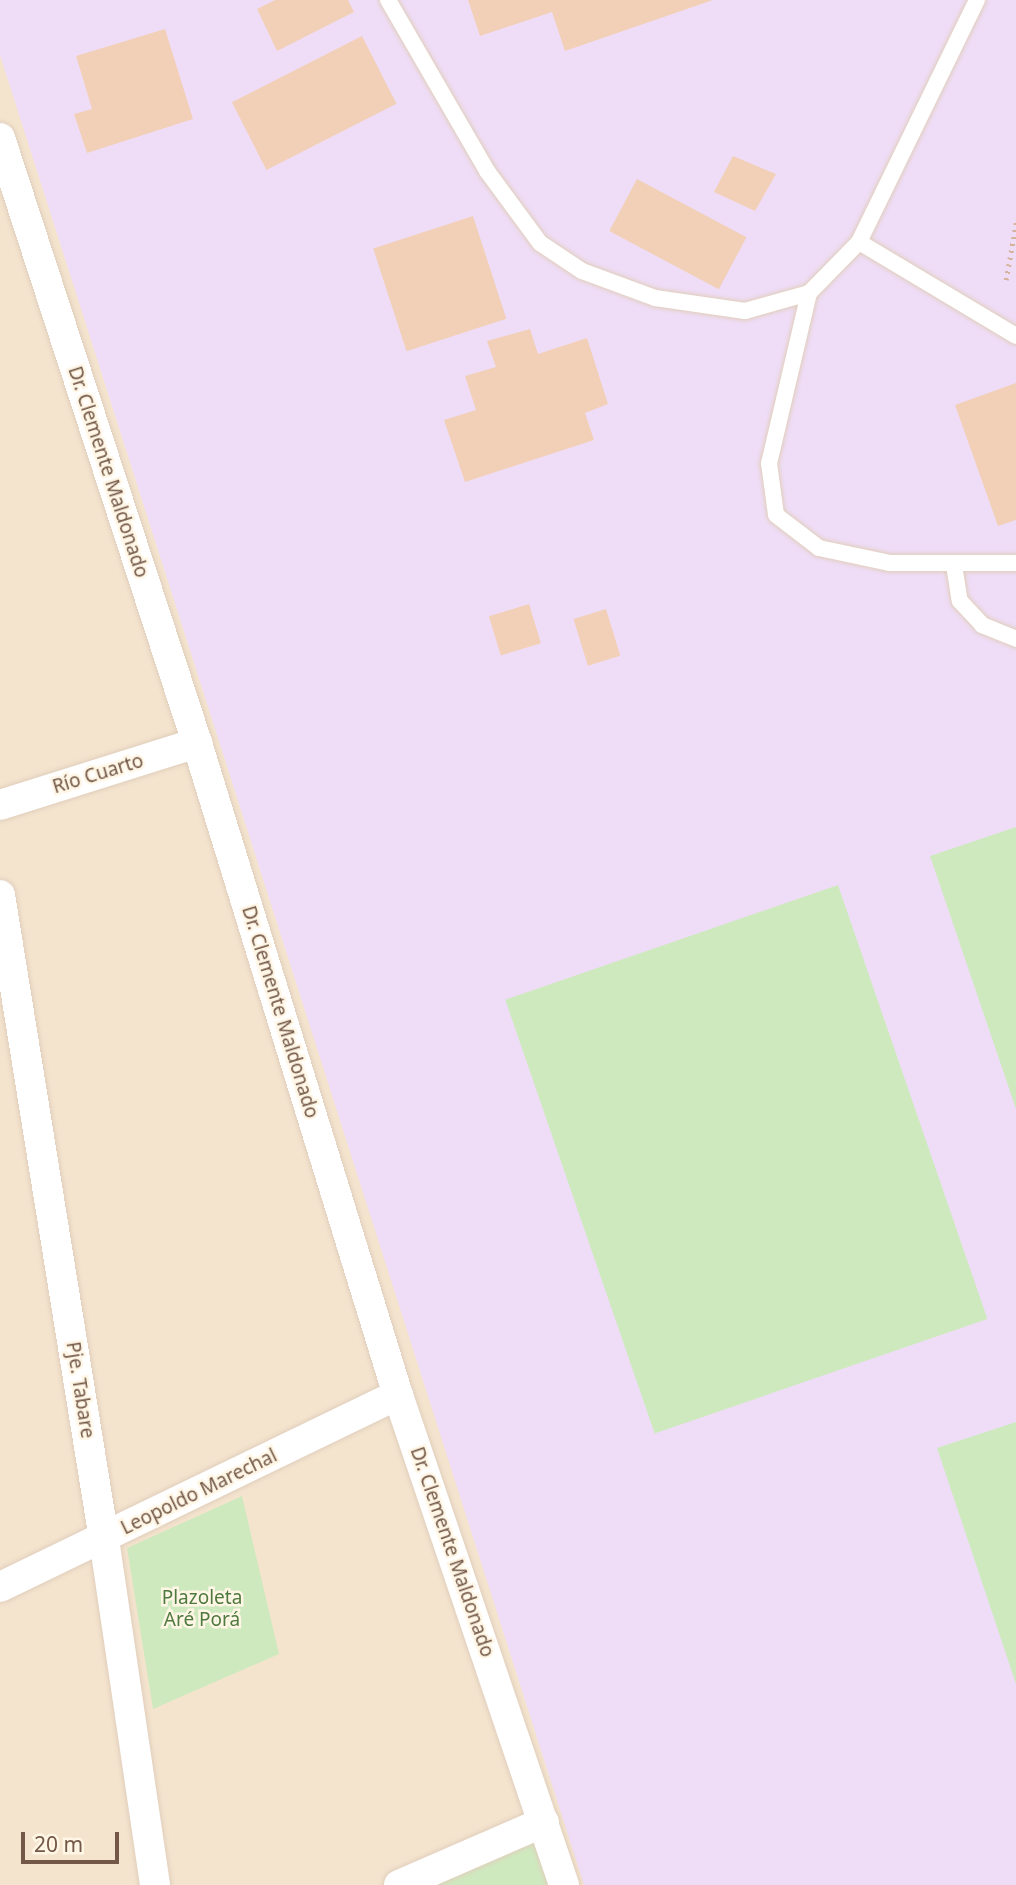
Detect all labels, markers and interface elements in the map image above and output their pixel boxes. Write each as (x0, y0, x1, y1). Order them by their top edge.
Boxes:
street label: Dr. Clemente Maldonado (63, 364, 153, 580)
street label: Río Cuarto (50, 749, 146, 799)
street label: Dr. Clemente Maldonado (237, 903, 323, 1121)
street label: Pje. Tabare (61, 1340, 99, 1440)
street label: Leopoldo Marechal (117, 1444, 281, 1540)
street label: Dr. Clemente Maldonado (405, 1444, 499, 1660)
park label: Plazoleta Aré Porá (162, 1587, 242, 1631)
scale bar (24, 1818, 122, 1862)
text: 20 m (34, 1830, 83, 1858)

